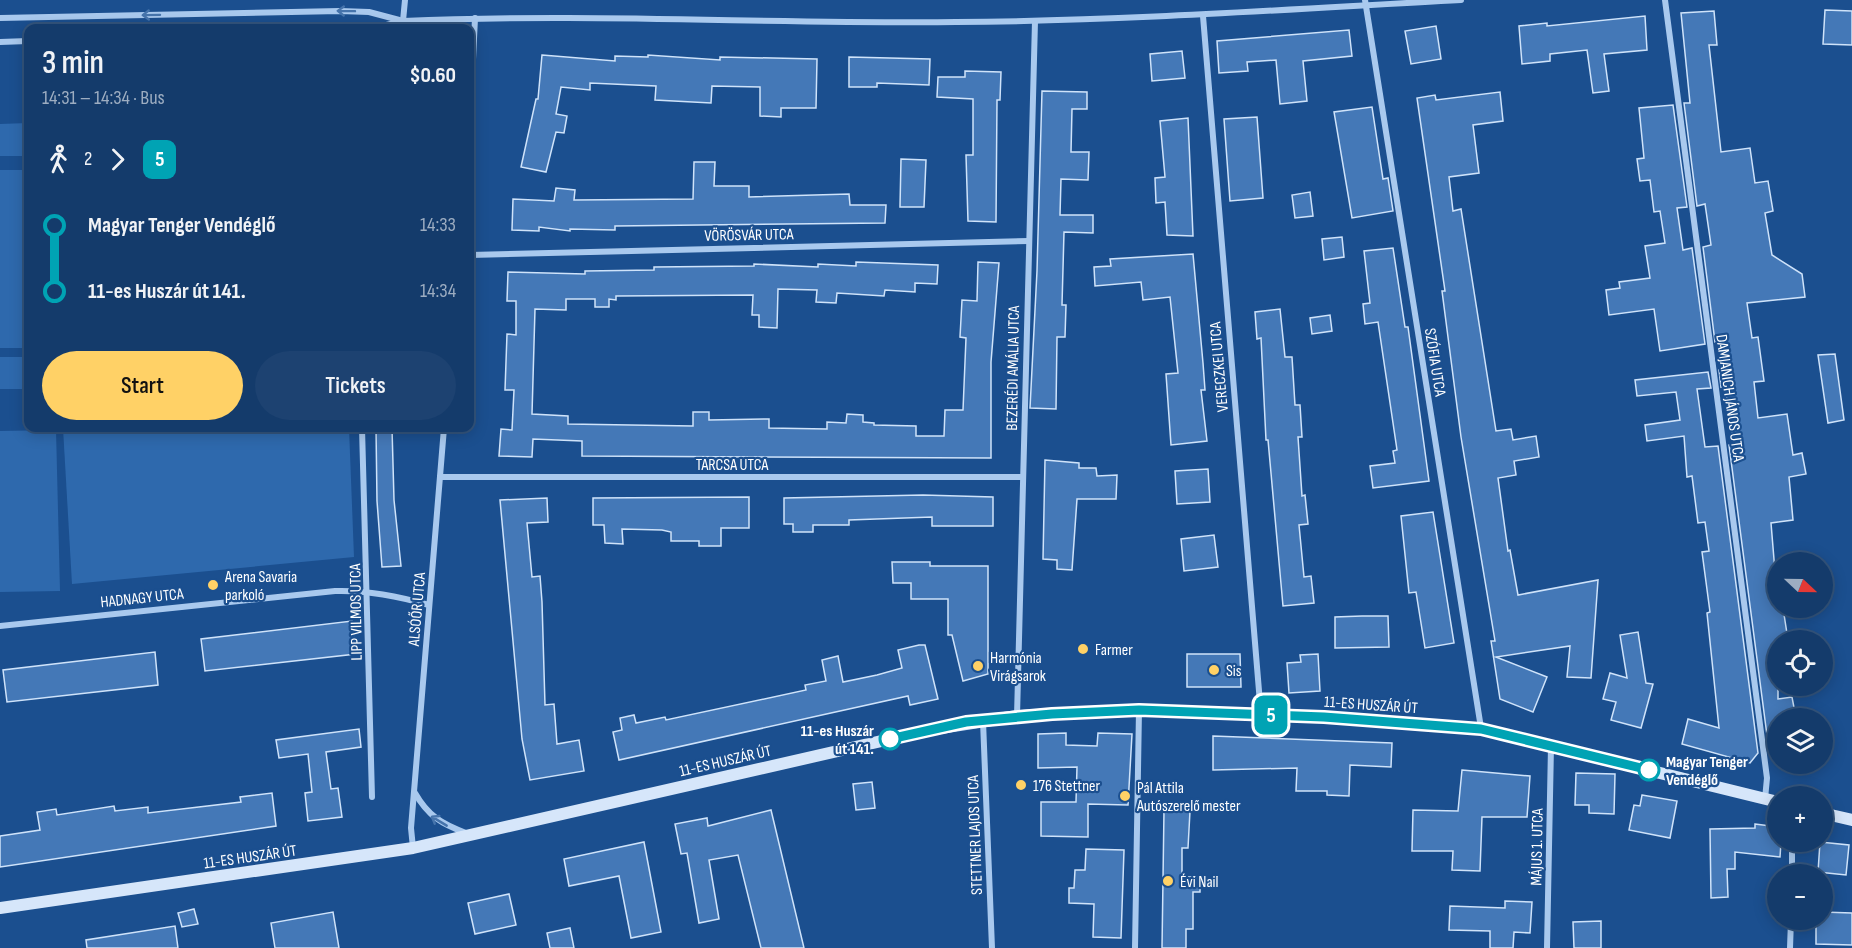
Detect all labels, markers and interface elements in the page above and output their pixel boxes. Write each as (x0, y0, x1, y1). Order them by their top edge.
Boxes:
one-way arrow (337, 6, 357, 17)
one-way arrow (142, 9, 162, 21)
text: 3 min (42, 43, 104, 83)
text: $0.60 (409, 62, 456, 89)
text: 14:31 – 14:34 · Bus (42, 86, 165, 110)
icon: walk (42, 143, 75, 176)
icon: forward (101, 143, 134, 176)
text: 2 (84, 147, 92, 171)
text: 5 (155, 147, 164, 172)
text: Magyar Tenger Vendéglő (88, 212, 276, 239)
text: 14:33 (420, 213, 456, 237)
street label: VÖRÖSVÁR UTCA (704, 225, 794, 246)
text: 11-es Huszár út 141. (88, 278, 246, 305)
text: 14:34 (420, 279, 456, 303)
street label: BEZERÉDI AMÁLIA UTCA (1003, 305, 1024, 431)
street label: VERECZKEI UTCA (1206, 321, 1233, 413)
street label: SZÓFIA UTCA (1420, 327, 1449, 398)
street label: DAMJANICH JÁNOS UTCA (1711, 333, 1748, 463)
button: Start (42, 351, 243, 420)
button: Tickets (255, 351, 456, 420)
street label: TARCSA UTCA (696, 456, 769, 475)
north arrow (1767, 552, 1833, 618)
map controls (1767, 552, 1833, 930)
street label: LIPP VILMOS UTCA (346, 563, 367, 661)
place label: Arena Savaria parkoló (224, 568, 297, 605)
street label: ALSÓŐR UTCA (405, 571, 430, 648)
marker: Arena Savaria parkoló (206, 578, 220, 592)
street label: HADNAGY UTCA (100, 585, 185, 612)
button: locate (1767, 630, 1833, 696)
place label: Farmer (1095, 641, 1133, 660)
marker: Farmer (1076, 642, 1090, 656)
place label: Harmónia Virágsarok (990, 649, 1046, 686)
marker: Harmónia Virágsarok (971, 659, 985, 673)
place label: Sis (1226, 662, 1242, 681)
marker: Sis (1207, 663, 1221, 677)
street label: 11-ES HUSZÁR ÚT (1323, 693, 1419, 718)
line badge: 5 (1252, 696, 1290, 734)
text: 5 (1266, 703, 1276, 728)
button: layers (1767, 708, 1833, 774)
place label: 11-es Huszár út 141. (801, 722, 874, 759)
marker: 11-es Huszár út 141. (879, 728, 901, 750)
street label: 11-ES HUSZÁR ÚT (677, 742, 774, 781)
place label: Magyar Tenger Vendéglő (1666, 753, 1748, 790)
marker: Magyar Tenger Vendéglő (1638, 759, 1660, 781)
street label: STETTNER LAJOS UTCA (964, 775, 987, 895)
place label: 176 Stettner (1033, 777, 1101, 796)
marker: 176 Stettner (1014, 778, 1028, 792)
place label: Pál Attila Autószerelő mester (1136, 779, 1241, 816)
button: + (1767, 786, 1833, 852)
marker: Pál Attila Autószerelő mester (1118, 789, 1132, 803)
street label: MÁJUS 1. UTCA (1527, 808, 1548, 886)
one-way arrow (431, 814, 448, 826)
street label: 11-ES HUSZÁR ÚT (202, 841, 298, 873)
button: − (1767, 864, 1833, 930)
place label: Évi Nail (1180, 873, 1219, 892)
marker: Évi Nail (1161, 874, 1175, 888)

